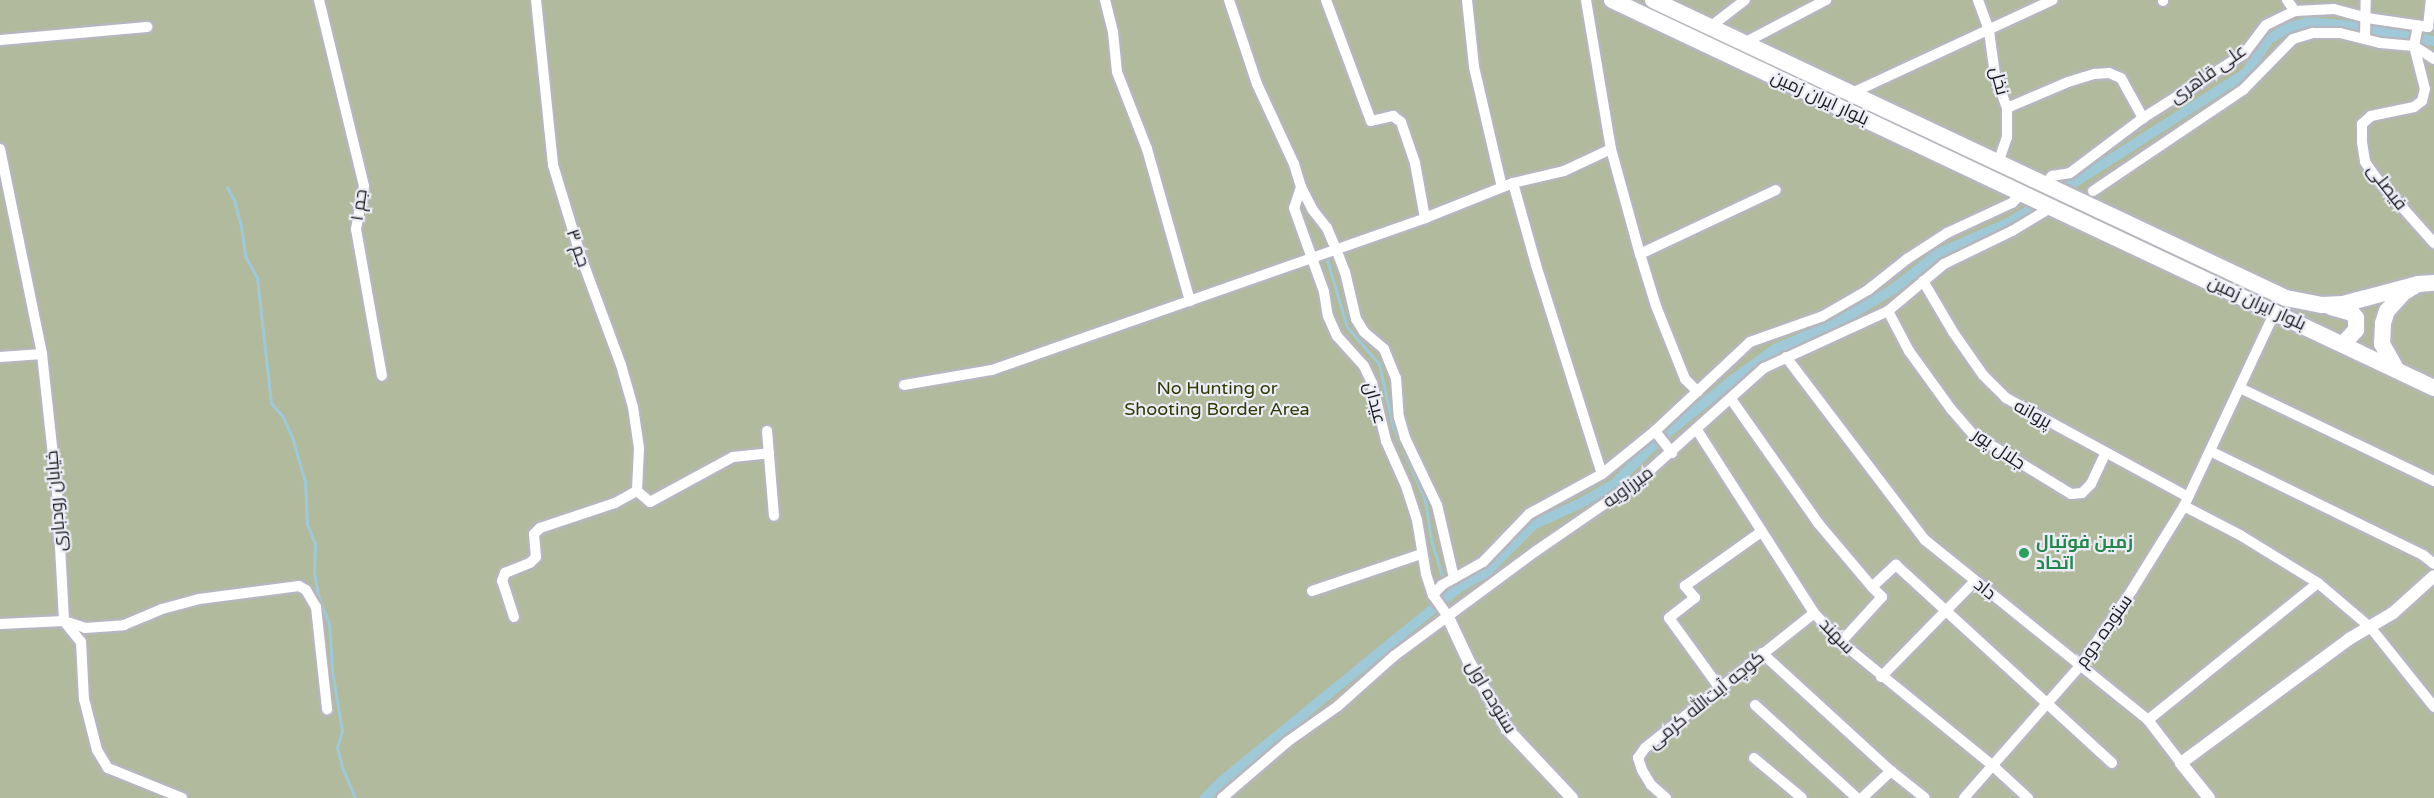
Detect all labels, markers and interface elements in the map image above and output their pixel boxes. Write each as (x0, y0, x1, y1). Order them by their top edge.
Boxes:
street label: علی قاهری (2165, 40, 2251, 108)
street label: نخل (1985, 65, 2013, 97)
street label: بلوار ایران زمین (1768, 66, 1872, 130)
street label: فیصلی (2362, 159, 2412, 215)
street label: جم ۱ (346, 188, 372, 222)
street label: جم ۳ (561, 226, 595, 270)
street label: بلوار ایران زمین (2205, 271, 2309, 335)
park label: No Hunting or Shooting Border Area (1124, 378, 1310, 420)
street label: عیدان (1359, 380, 1391, 426)
street label: پروانه (2010, 395, 2056, 433)
street label: جلال پور (1969, 424, 2029, 474)
street label: خیابان رودباری (41, 449, 71, 553)
street label: میرزاویه (1599, 462, 1657, 512)
place label: زمین فوتبال اتحاد (2036, 532, 2133, 574)
marker: زمین فوتبال اتحاد (2017, 546, 2031, 560)
street label: داد (1970, 574, 2000, 604)
street label: ستوده دوم (2071, 590, 2137, 672)
street label: سهند (1815, 614, 1859, 658)
street label: کوچه آیت‌الله کرمی (1643, 646, 1769, 754)
street label: ستوده اول (1461, 657, 1521, 737)

